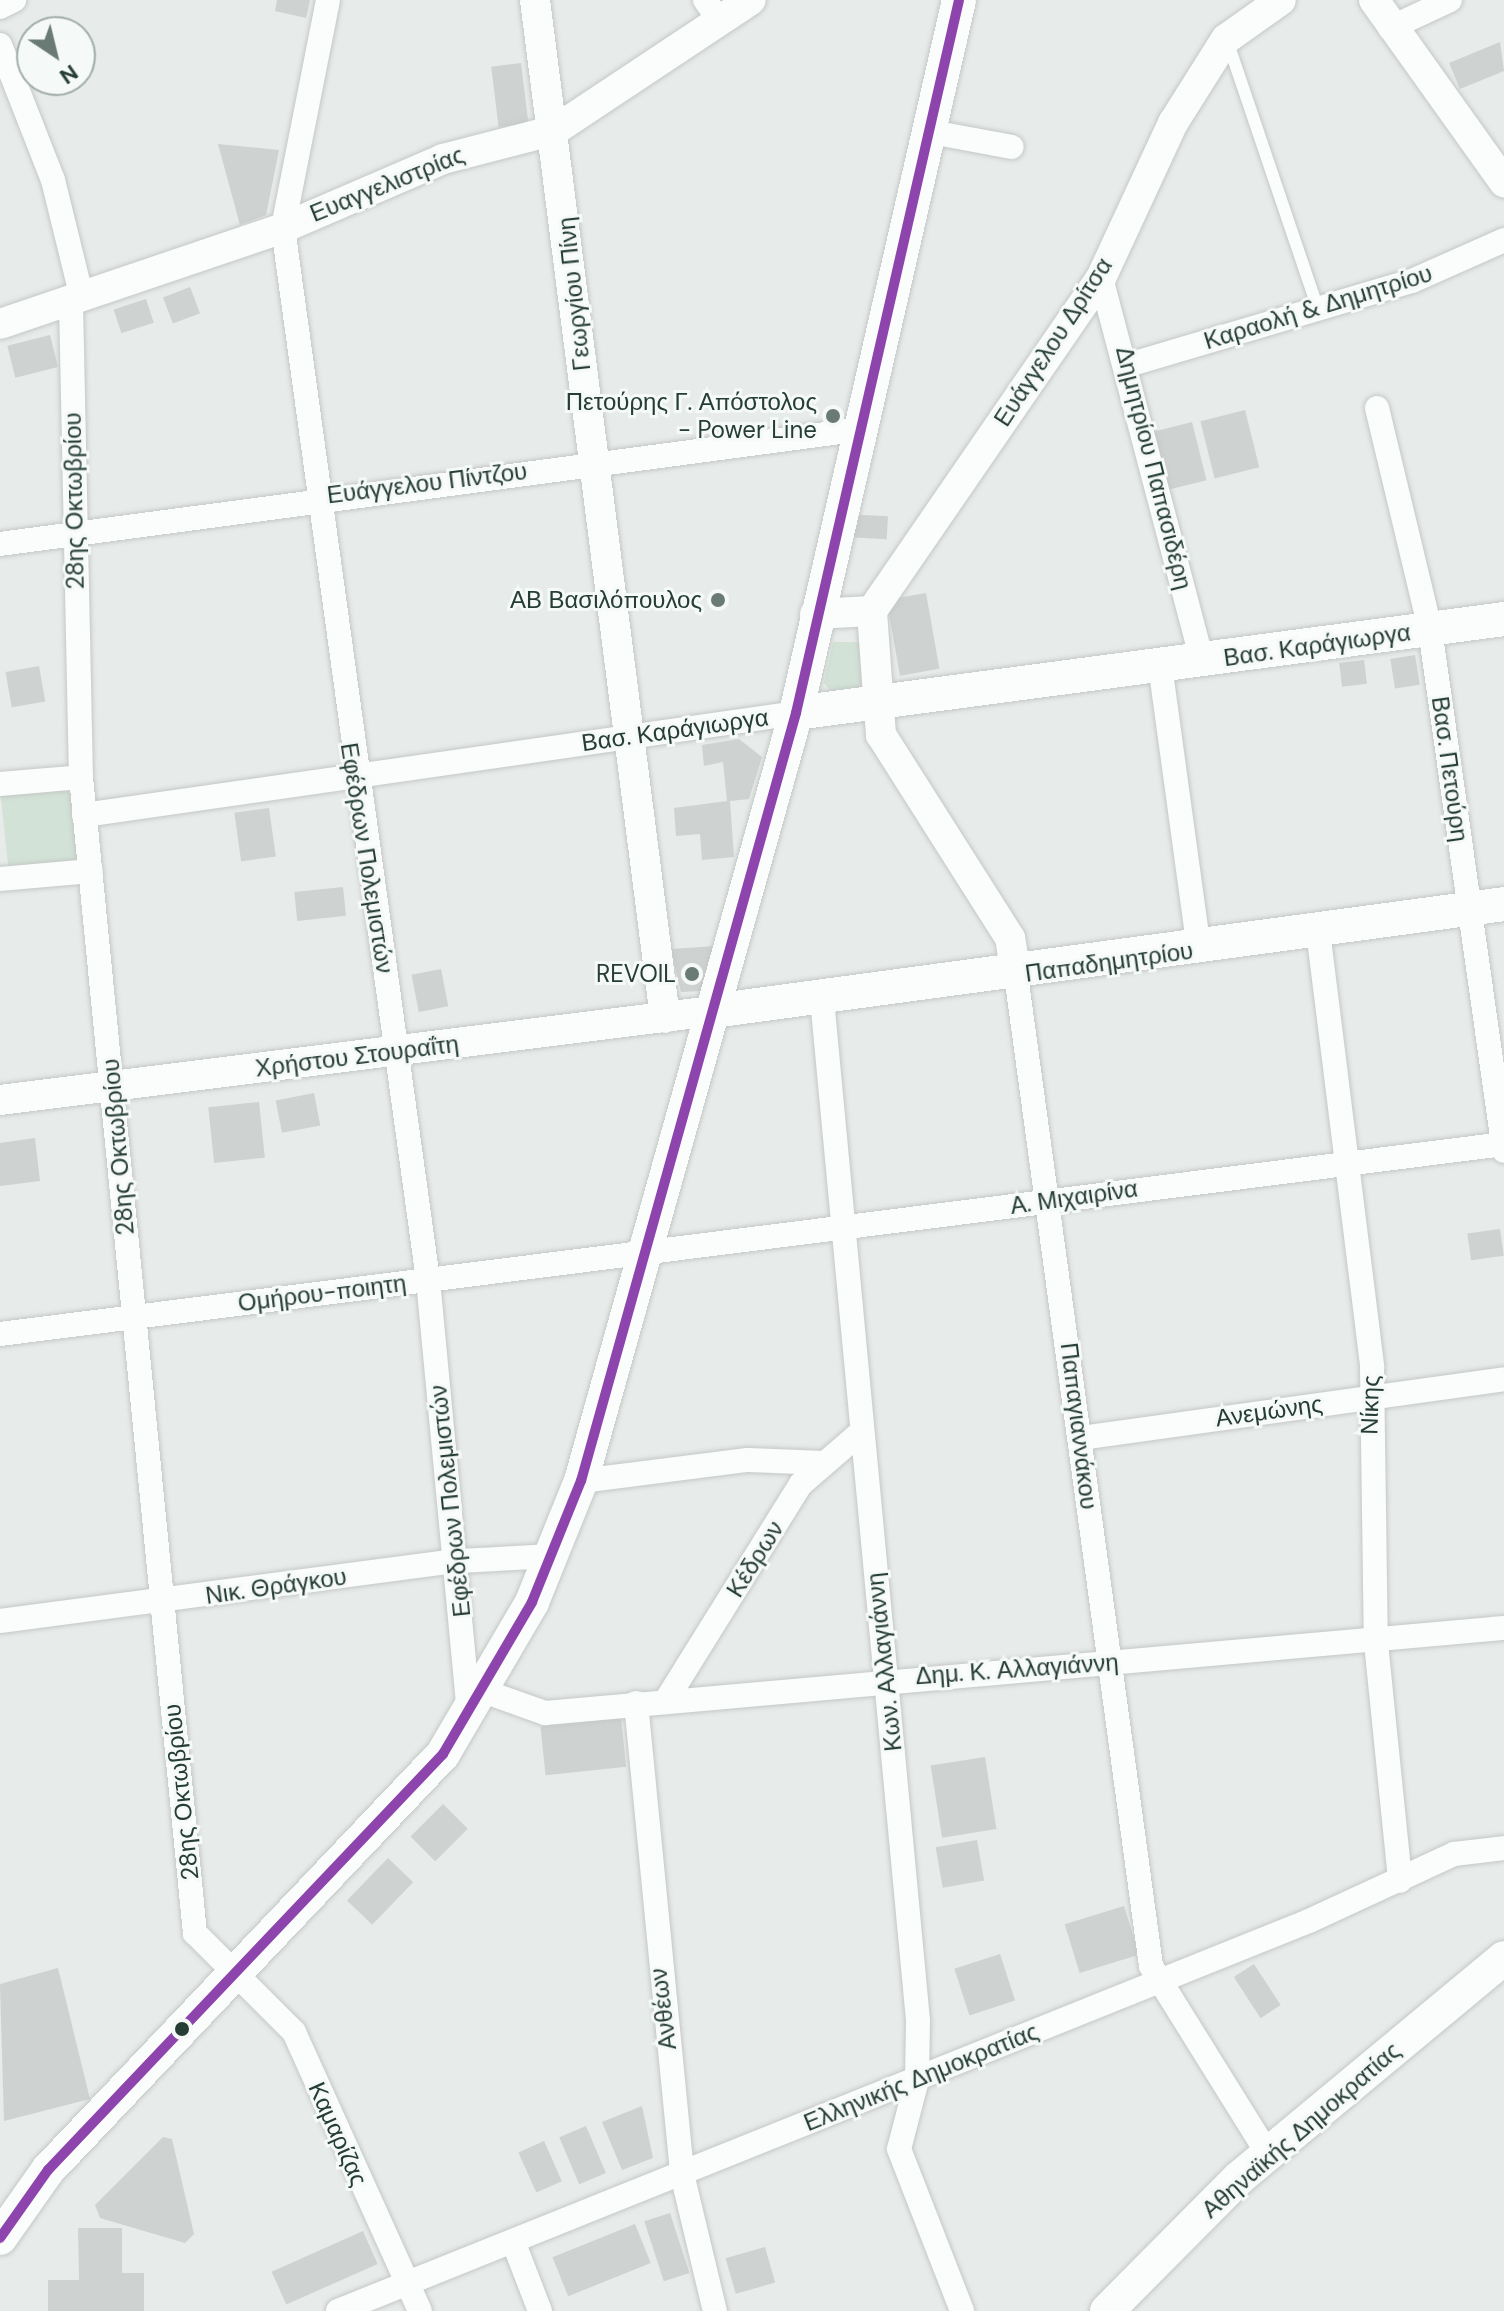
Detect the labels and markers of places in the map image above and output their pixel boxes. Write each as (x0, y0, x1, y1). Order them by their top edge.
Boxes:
place label: Πετούρης Γ. Απόστολος - Power Line (566, 388, 817, 444)
marker: Πετούρης Γ. Απόστολος - Power Line (824, 407, 842, 425)
place label: ΑΒ Βασιλόπουλος (510, 586, 702, 614)
marker: ΑΒ Βασιλόπουλος (709, 591, 727, 609)
place label: REVOIL (596, 960, 676, 988)
marker: REVOIL (683, 965, 701, 983)
unlabelled marker (174, 2021, 190, 2037)

